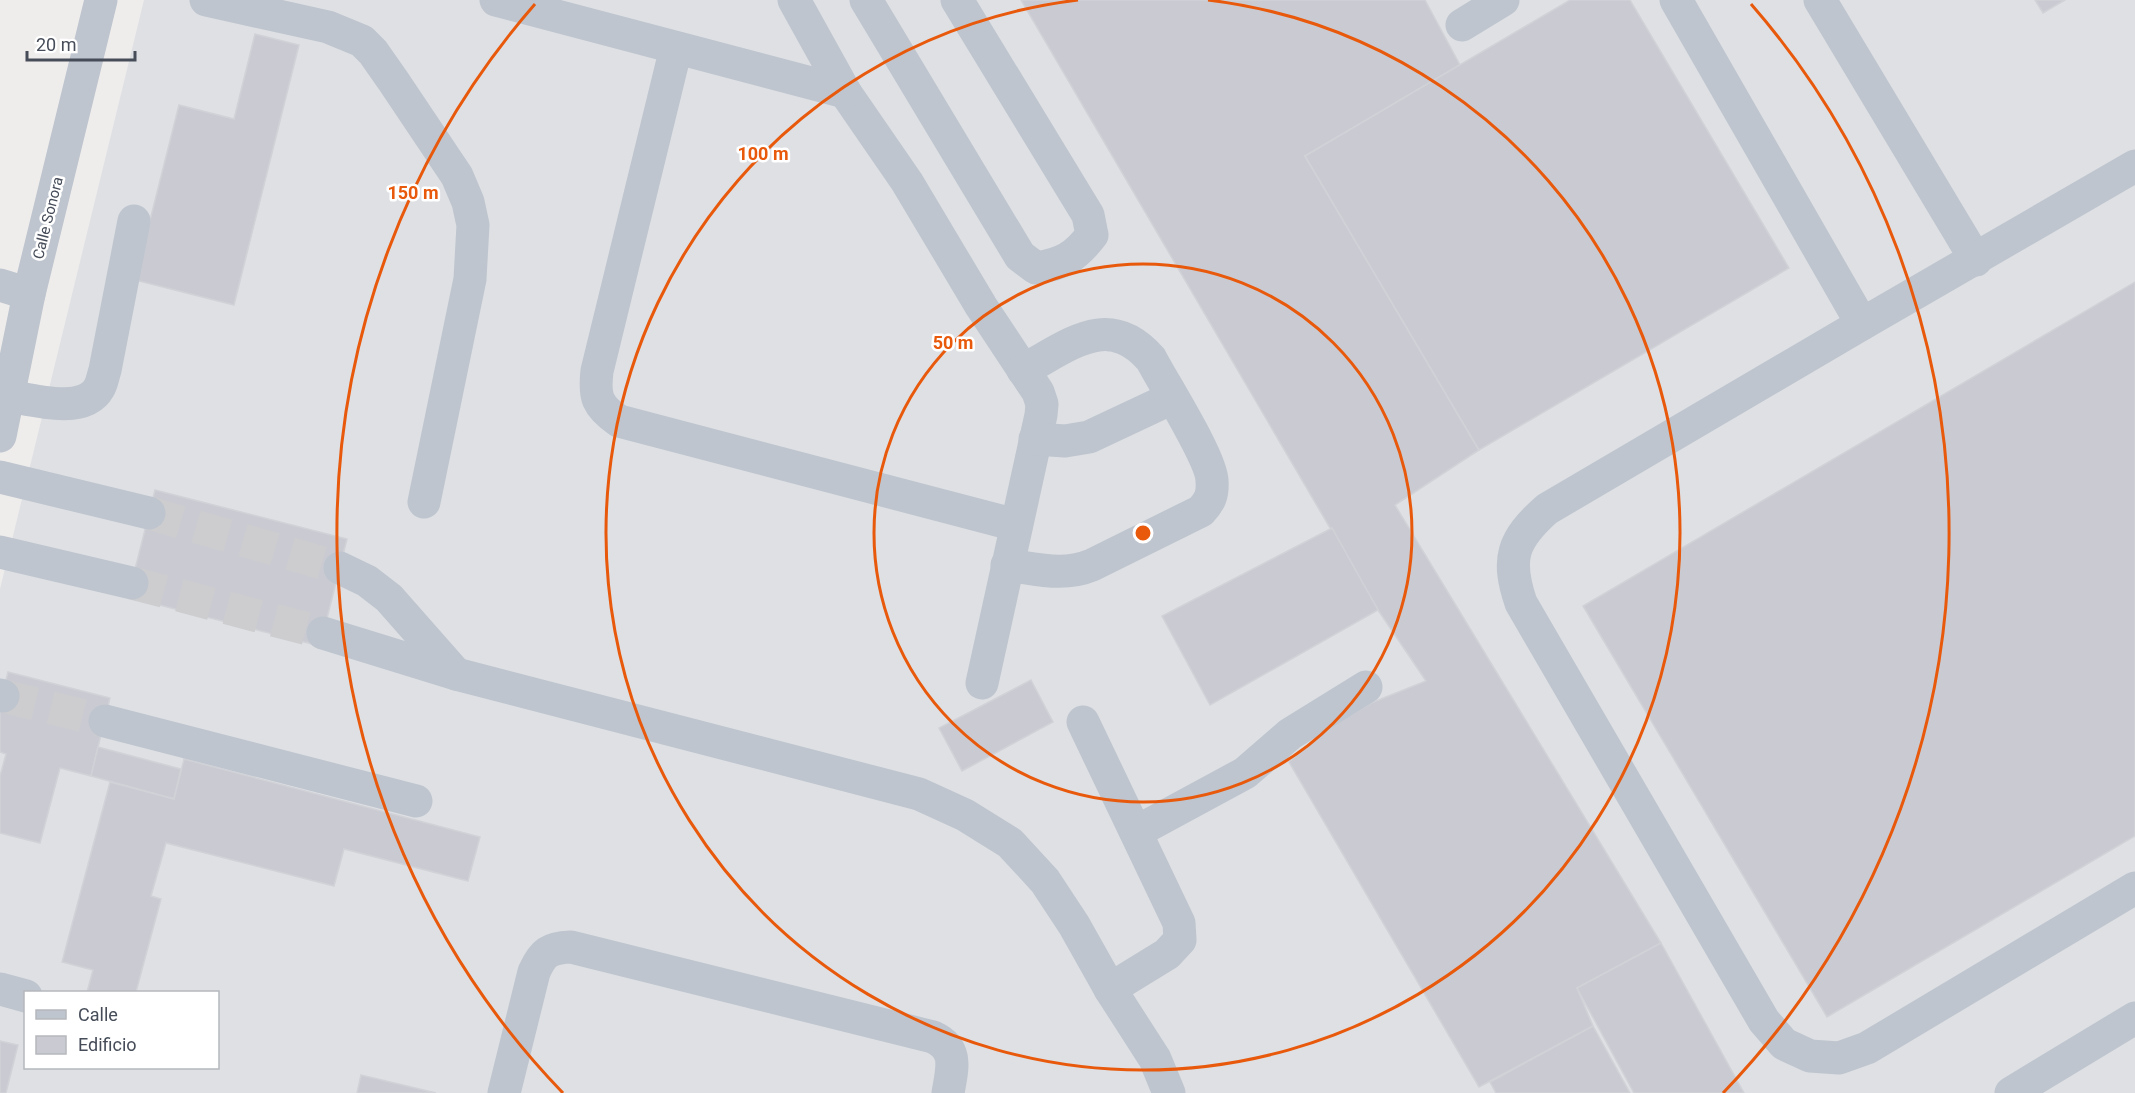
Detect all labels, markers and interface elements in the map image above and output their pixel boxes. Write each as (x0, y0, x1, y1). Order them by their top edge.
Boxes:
scale bar (27, 24, 135, 62)
text: 20 m (36, 34, 76, 55)
text: 100 m (737, 143, 789, 164)
street label: Calle Sonora (29, 175, 67, 261)
text: 150 m (387, 182, 439, 203)
text: 50 m (933, 332, 973, 353)
centre of rings (1133, 523, 1153, 543)
legend (24, 991, 219, 1069)
text: Calle (78, 1004, 118, 1025)
text: Edificio (78, 1034, 137, 1055)

